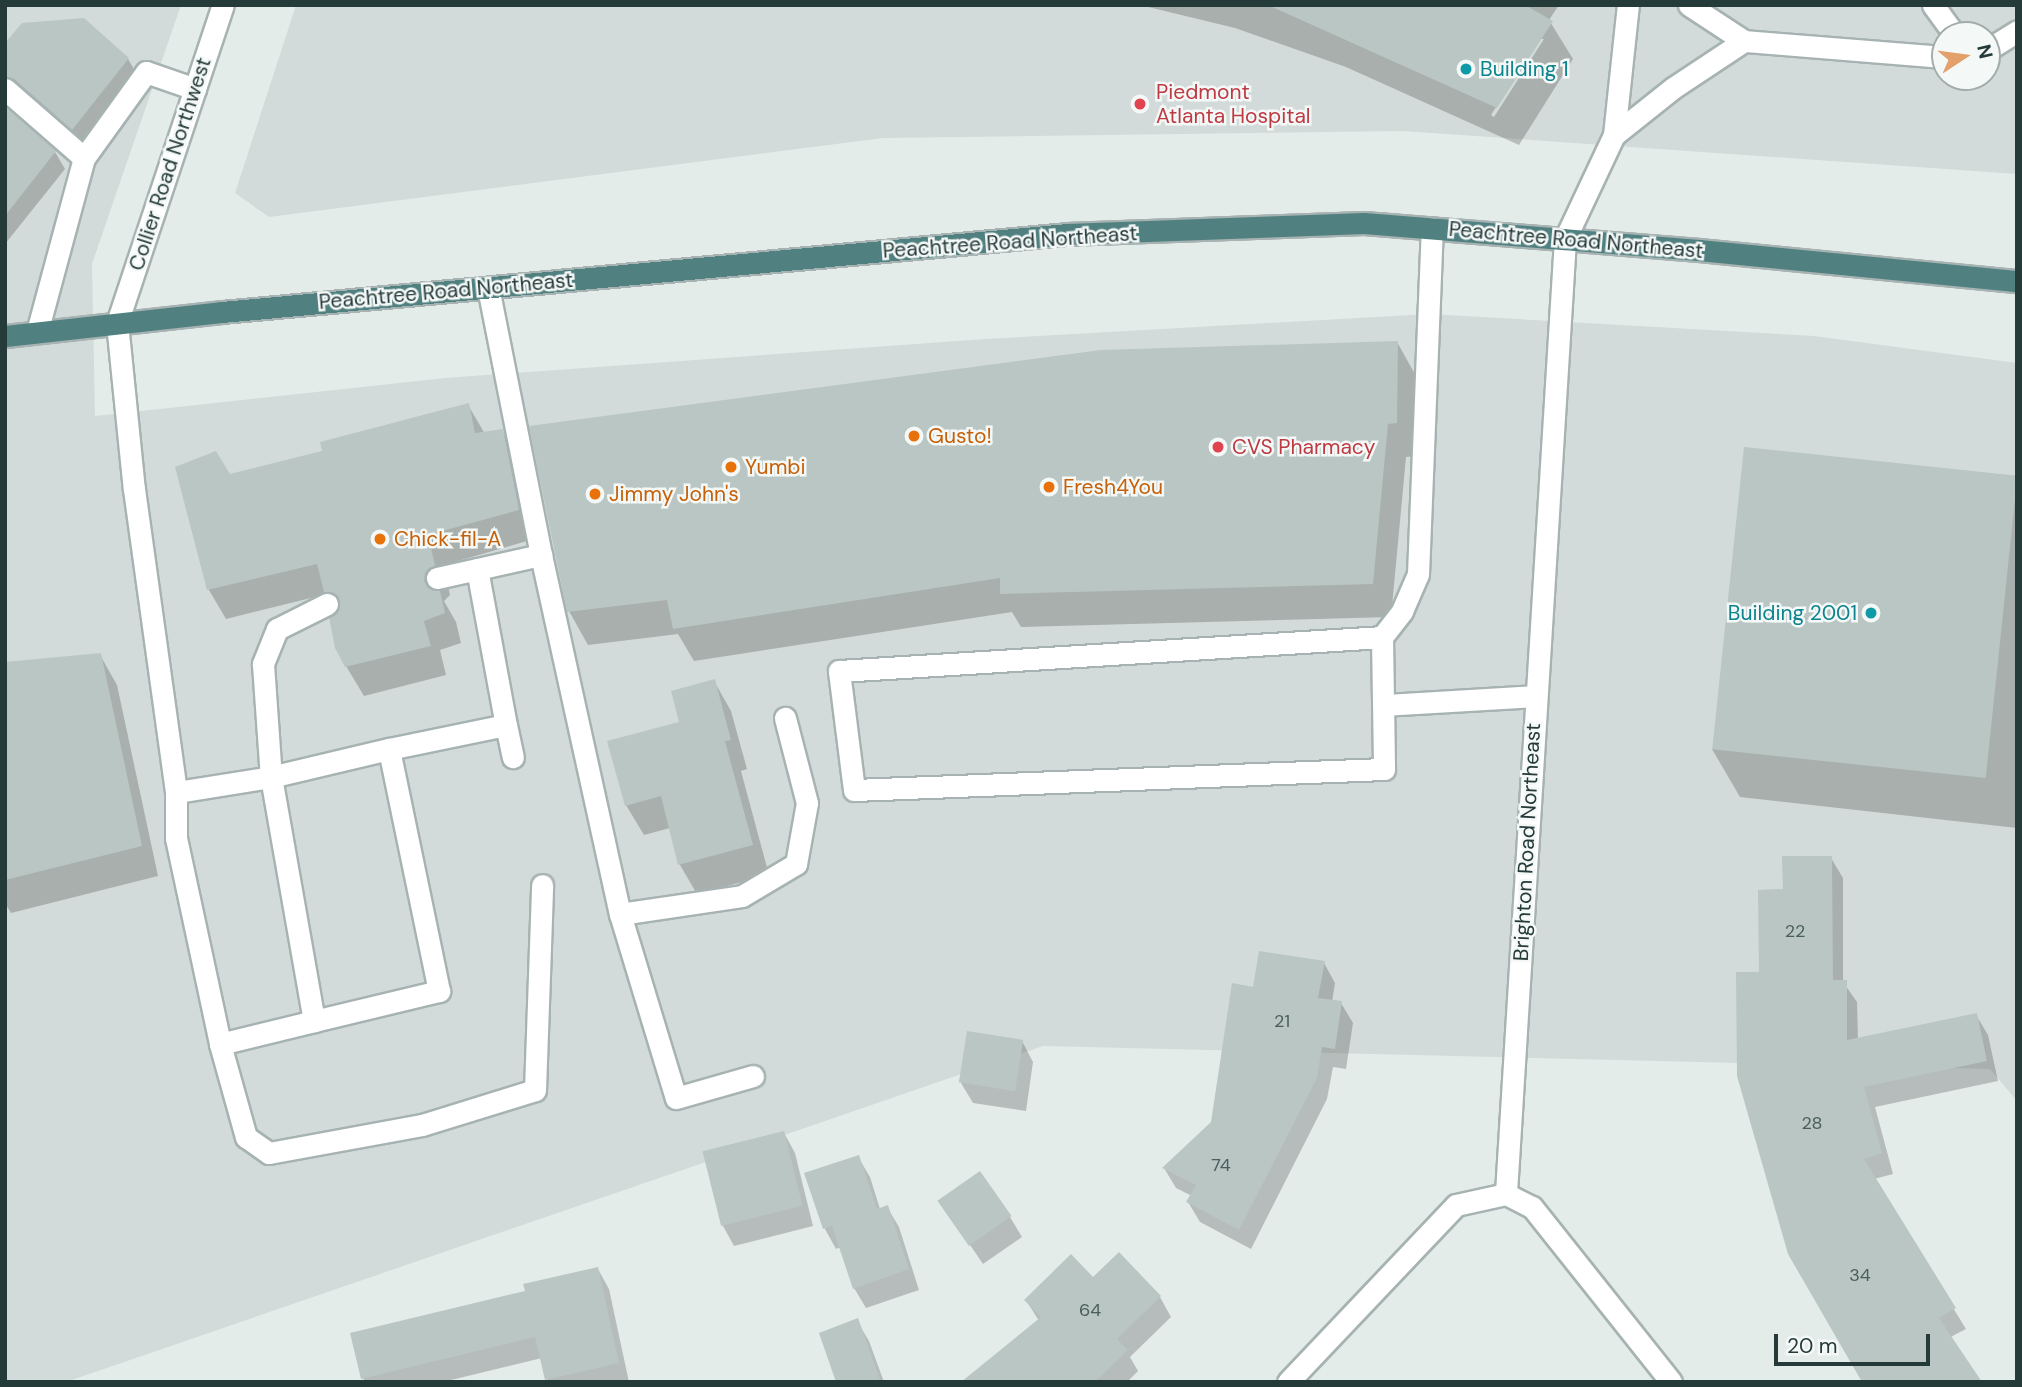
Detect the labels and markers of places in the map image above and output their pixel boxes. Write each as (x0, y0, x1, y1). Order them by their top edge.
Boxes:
place label: Building 1 (1480, 56, 1569, 82)
marker: Building 1 (1458, 61, 1474, 77)
place label: Piedmont Atlanta Hospital (1156, 79, 1311, 129)
marker: Piedmont Atlanta Hospital (1130, 94, 1150, 114)
place label: Gusto! (928, 423, 992, 449)
marker: Gusto! (906, 428, 922, 444)
place label: CVS Pharmacy (1232, 434, 1376, 460)
marker: CVS Pharmacy (1210, 439, 1226, 455)
place label: Yumbi (745, 454, 806, 480)
marker: Yumbi (723, 459, 739, 475)
place label: Fresh4You (1063, 474, 1163, 500)
marker: Fresh4You (1041, 479, 1057, 495)
place label: Jimmy John's (609, 481, 739, 507)
marker: Jimmy John's (587, 486, 603, 502)
place label: Chick-fil-A (394, 526, 501, 552)
marker: Chick-fil-A (372, 531, 388, 547)
place label: Building 2001 (1728, 600, 1857, 626)
marker: Building 2001 (1863, 605, 1879, 621)

